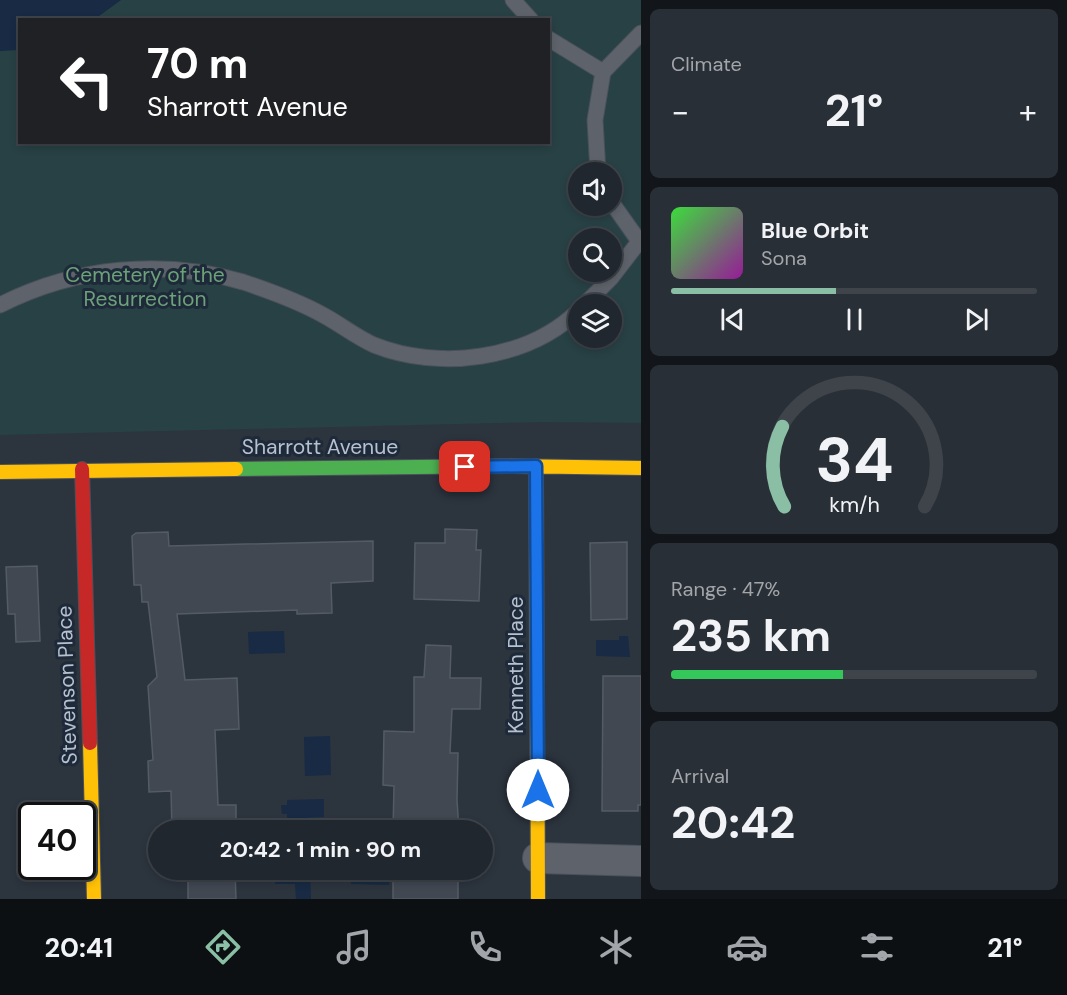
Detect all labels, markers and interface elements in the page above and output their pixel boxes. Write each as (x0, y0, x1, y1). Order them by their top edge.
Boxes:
text: 70 m (147, 36, 248, 91)
icon: left (48, 42, 126, 120)
text: Climate (671, 51, 742, 77)
text: 21° (825, 81, 883, 140)
text: Sharrott Avenue (147, 89, 348, 124)
text: − (671, 90, 689, 133)
text: + (1019, 90, 1037, 133)
map controls (568, 162, 622, 348)
button: sound (568, 162, 622, 216)
text: Blue Orbit (761, 216, 869, 245)
button: search (568, 228, 622, 282)
text: Sona (761, 245, 807, 271)
park label: Cemetery of the Resurrection (65, 261, 225, 313)
button: layers (568, 294, 622, 348)
icon: previous (716, 303, 749, 336)
icon: pause (838, 303, 871, 336)
icon: next (960, 303, 993, 336)
text: 34 (815, 419, 893, 500)
street label: Sharrott Avenue (242, 433, 398, 461)
pin (439, 441, 490, 492)
icon: arrive (448, 450, 481, 483)
text: km/h (829, 491, 879, 519)
text: Range · 47% (671, 576, 780, 602)
street label: Kenneth Place (502, 596, 530, 734)
street label: Stevenson Place (50, 605, 84, 765)
text: 235 km (671, 606, 831, 665)
position arrow (506, 758, 570, 822)
text: Arrival (671, 763, 729, 789)
text: 20:42 (671, 793, 795, 852)
speed limit sign: 40 (18, 802, 96, 880)
text: 20:42 · 1 min · 90 m (220, 835, 421, 864)
icon: directions (202, 926, 244, 968)
icon: music (333, 926, 375, 968)
icon: phone (464, 926, 506, 968)
icon: climate (595, 926, 637, 968)
icon: car (726, 926, 768, 968)
icon: filters (856, 926, 898, 968)
text: 20:41 (44, 930, 113, 965)
text: 21° (987, 930, 1023, 965)

